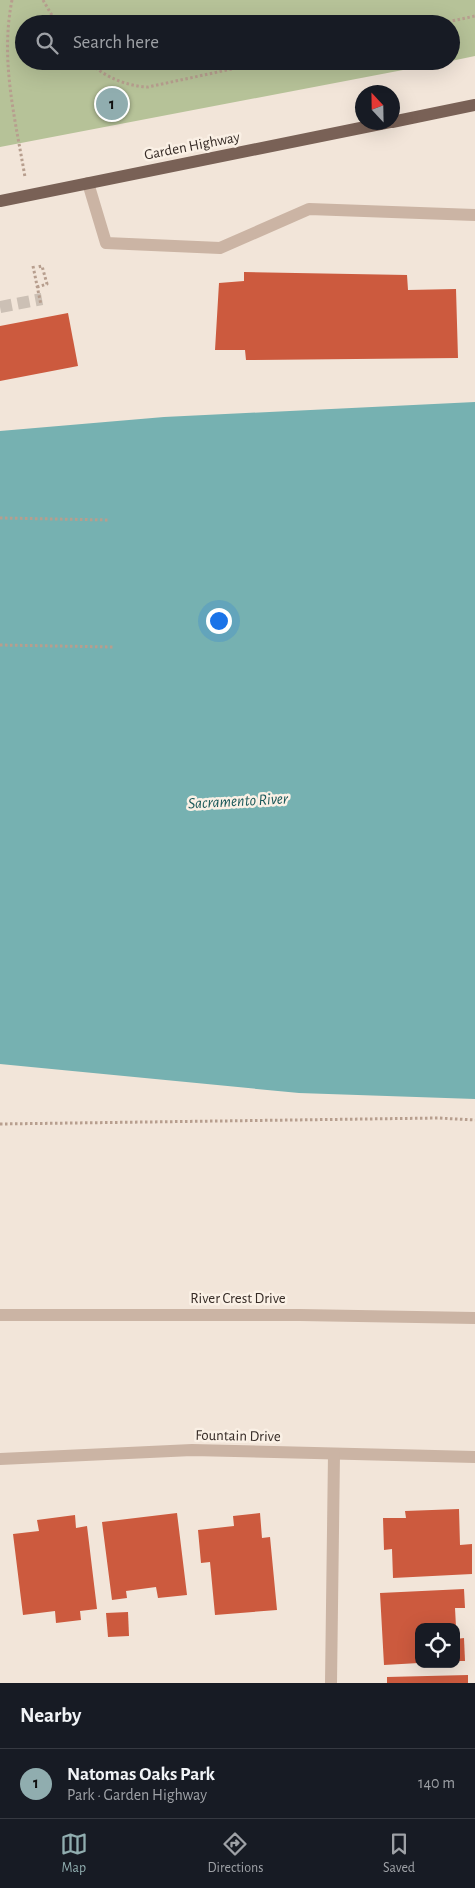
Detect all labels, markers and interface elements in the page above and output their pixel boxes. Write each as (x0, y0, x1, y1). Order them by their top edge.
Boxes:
search box (15, 15, 460, 70)
icon: search (33, 29, 61, 57)
text: Search here (73, 33, 159, 52)
pin: 1 (96, 85, 128, 123)
north arrow (355, 85, 400, 130)
street label: Garden Highway (143, 129, 242, 163)
your location (206, 608, 232, 634)
water label: Sacramento River (188, 790, 289, 812)
street label: River Crest Drive (190, 1291, 286, 1306)
street label: Fountain Drive (195, 1428, 281, 1444)
map controls (415, 1623, 460, 1668)
button: locate (415, 1623, 460, 1668)
text: Nearby (20, 1705, 81, 1726)
text: Natomas Oaks Park (67, 1765, 215, 1784)
text: 1 (33, 1775, 39, 1791)
text: 140 m (418, 1775, 455, 1791)
text: Park · Garden Highway (67, 1787, 207, 1803)
tab: Map (60, 1830, 88, 1877)
tab: Directions (208, 1830, 263, 1877)
tab: Saved (383, 1830, 415, 1877)

